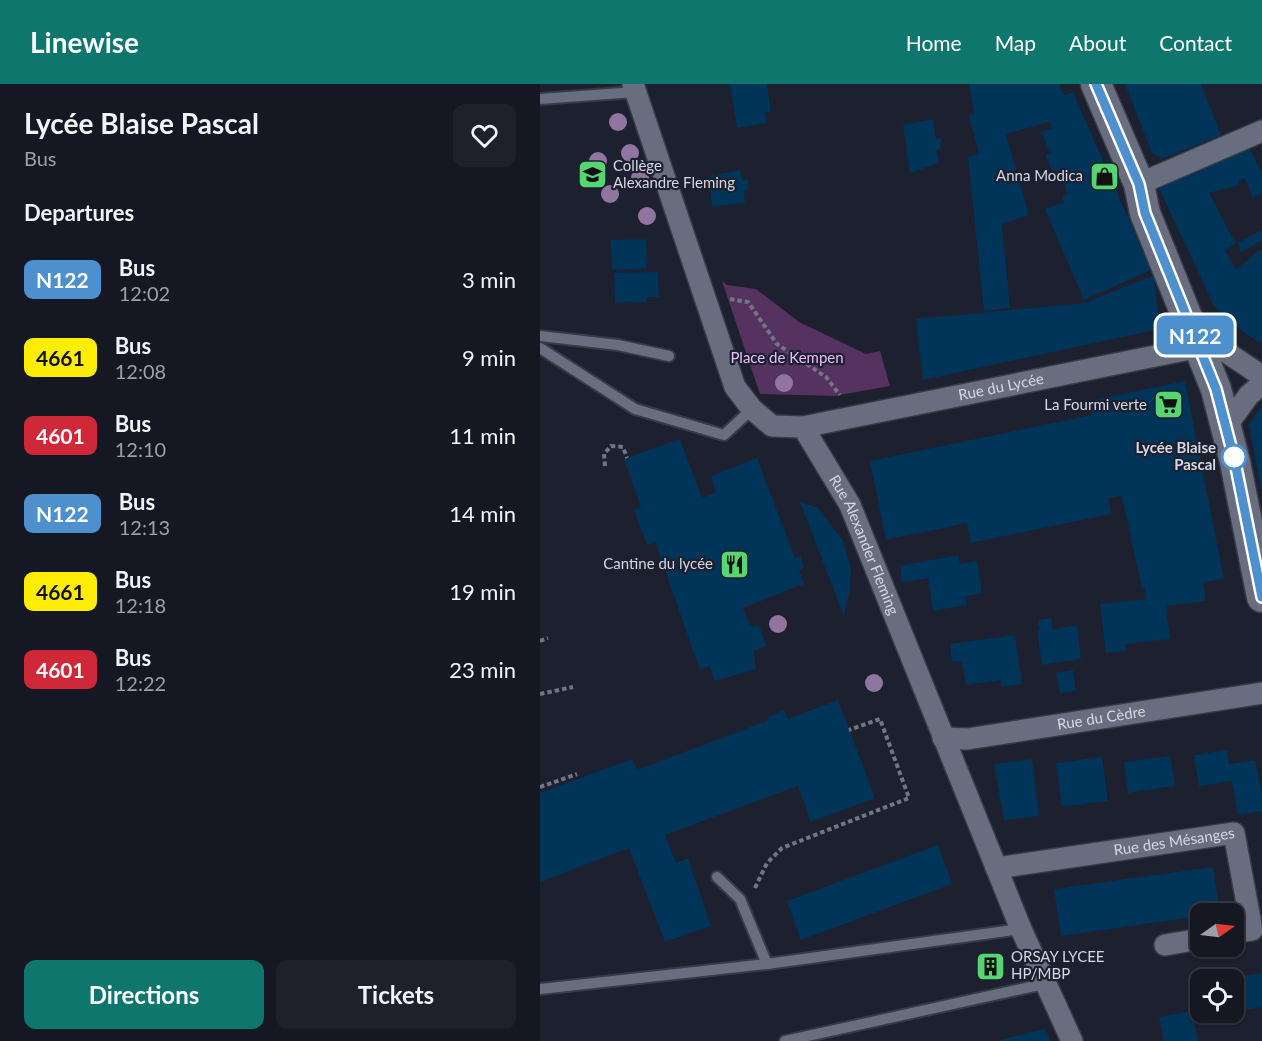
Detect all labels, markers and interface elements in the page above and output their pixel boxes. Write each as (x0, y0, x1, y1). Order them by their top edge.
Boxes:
text: Linewise (30, 25, 139, 59)
text: Home (906, 30, 962, 55)
text: Map (995, 30, 1036, 55)
text: About (1069, 30, 1126, 55)
text: Contact (1159, 30, 1232, 55)
button: heart (453, 104, 516, 167)
text: Lycée Blaise Pascal (24, 106, 259, 140)
text: Bus (24, 146, 57, 170)
place label: Collège Alexandre Fleming (613, 156, 735, 191)
school or university icon: Collège Alexandre Fleming (576, 159, 608, 191)
shop icon: Anna Modica (1088, 160, 1120, 192)
place label: Anna Modica (996, 166, 1083, 184)
text: Departures (24, 199, 134, 226)
text: Bus (119, 254, 155, 281)
text: 3 min (462, 266, 516, 293)
text: N122 (36, 267, 89, 292)
text: 12:02 (119, 281, 170, 305)
line badge: N122 (1153, 316, 1237, 354)
text: N122 (1169, 323, 1221, 348)
text: Bus (115, 332, 151, 359)
text: 9 min (462, 344, 516, 371)
text: 4661 (36, 345, 85, 370)
park label: Place de Kempen (730, 348, 844, 366)
text: 12:08 (115, 359, 166, 383)
street label: Rue du Lycée (957, 369, 1045, 403)
supermarket icon: La Fourmi verte (1152, 389, 1184, 421)
place label: La Fourmi verte (1044, 395, 1147, 413)
text: Bus (115, 410, 151, 437)
text: 11 min (449, 422, 516, 449)
text: 4601 (36, 423, 85, 448)
text: 12:10 (115, 437, 166, 461)
place label: Lycée Blaise Pascal (1136, 438, 1216, 473)
marker: Lycée Blaise Pascal (1221, 444, 1247, 470)
street label: Rue Alexander Fleming (826, 471, 903, 617)
text: Bus (119, 488, 155, 515)
text: 14 min (449, 500, 516, 527)
text: N122 (36, 501, 89, 526)
text: 12:13 (119, 515, 170, 539)
restaurant icon: Cantine du lycée (718, 548, 750, 580)
place label: Cantine du lycée (603, 554, 713, 572)
text: Bus (115, 566, 151, 593)
text: 19 min (449, 578, 516, 605)
text: 4661 (36, 579, 85, 604)
text: 12:18 (115, 593, 166, 617)
text: Bus (115, 644, 151, 671)
text: 23 min (449, 656, 516, 683)
text: 4601 (36, 657, 85, 682)
text: 12:22 (115, 671, 166, 695)
street label: Rue du Cèdre (1056, 701, 1147, 733)
street label: Rue des Mésanges (1112, 823, 1236, 859)
north arrow (1190, 903, 1244, 957)
map controls (1190, 903, 1244, 1023)
place label: ORSAY LYCEE HP/MBP (1011, 947, 1104, 982)
building icon: ORSAY LYCEE HP/MBP (974, 950, 1006, 982)
button: Directions (24, 960, 264, 1029)
button: Tickets (276, 960, 516, 1029)
button: locate (1190, 969, 1244, 1023)

